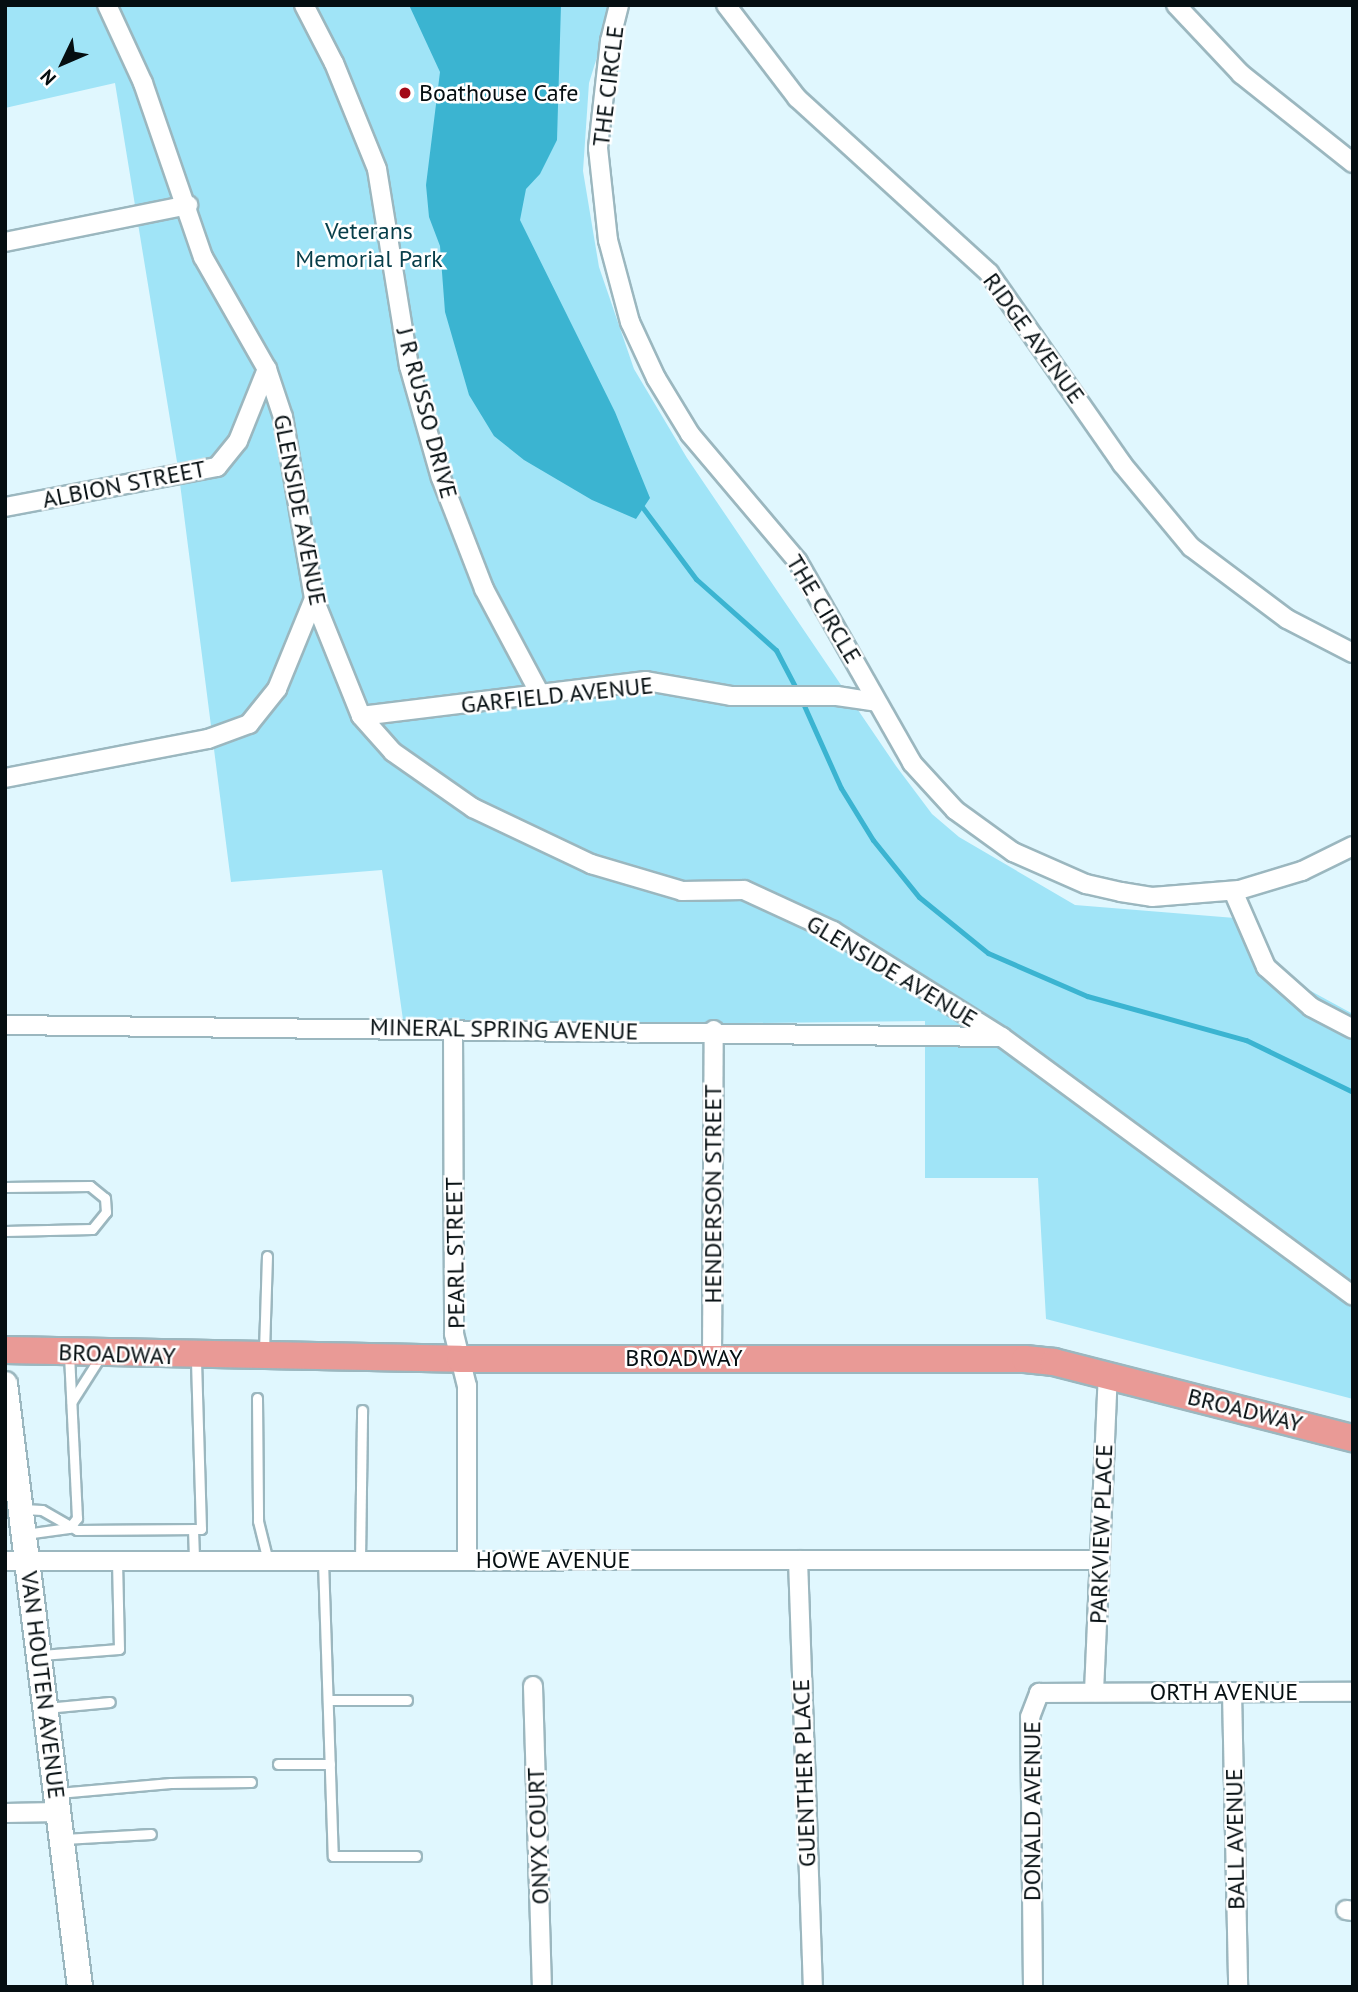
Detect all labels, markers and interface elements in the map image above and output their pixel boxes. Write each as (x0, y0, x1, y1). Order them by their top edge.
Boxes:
street label: THE CIRCLE (586, 24, 630, 148)
north arrow (28, 28, 98, 98)
text: N (35, 65, 61, 90)
place label: Boathouse Cafe (419, 79, 578, 107)
marker: Boathouse Cafe (397, 85, 413, 101)
park label: Veterans Memorial Park (295, 217, 443, 273)
street label: RIDGE AVENUE (977, 267, 1091, 409)
street label: J R RUSSO DRIVE (390, 324, 464, 502)
street label: GLENSIDE AVENUE (267, 412, 333, 608)
street label: ALBION STREET (40, 454, 208, 514)
street label: THE CIRCLE (780, 549, 868, 669)
street label: GARFIELD AVENUE (459, 671, 655, 719)
street label: GLENSIDE AVENUE (801, 908, 983, 1034)
street label: MINERAL SPRING AVENUE (369, 1012, 639, 1046)
street label: HENDERSON STREET (699, 1084, 727, 1304)
street label: PEARL STREET (439, 1176, 471, 1330)
street label: BROADWAY (58, 1338, 176, 1370)
street label: BROADWAY (625, 1344, 743, 1372)
street label: BROADWAY (1185, 1382, 1305, 1438)
street label: PARKVIEW PLACE (1083, 1443, 1119, 1625)
street label: HOWE AVENUE (475, 1546, 631, 1574)
street label: VAN HOUTEN AVENUE (15, 1569, 71, 1801)
street label: GUENTHER PLACE (786, 1678, 822, 1868)
street label: ORTH AVENUE (1149, 1678, 1299, 1706)
street label: DONALD AVENUE (1018, 1721, 1046, 1901)
street label: ONYX COURT (521, 1767, 555, 1905)
street label: BALL AVENUE (1219, 1767, 1251, 1911)

